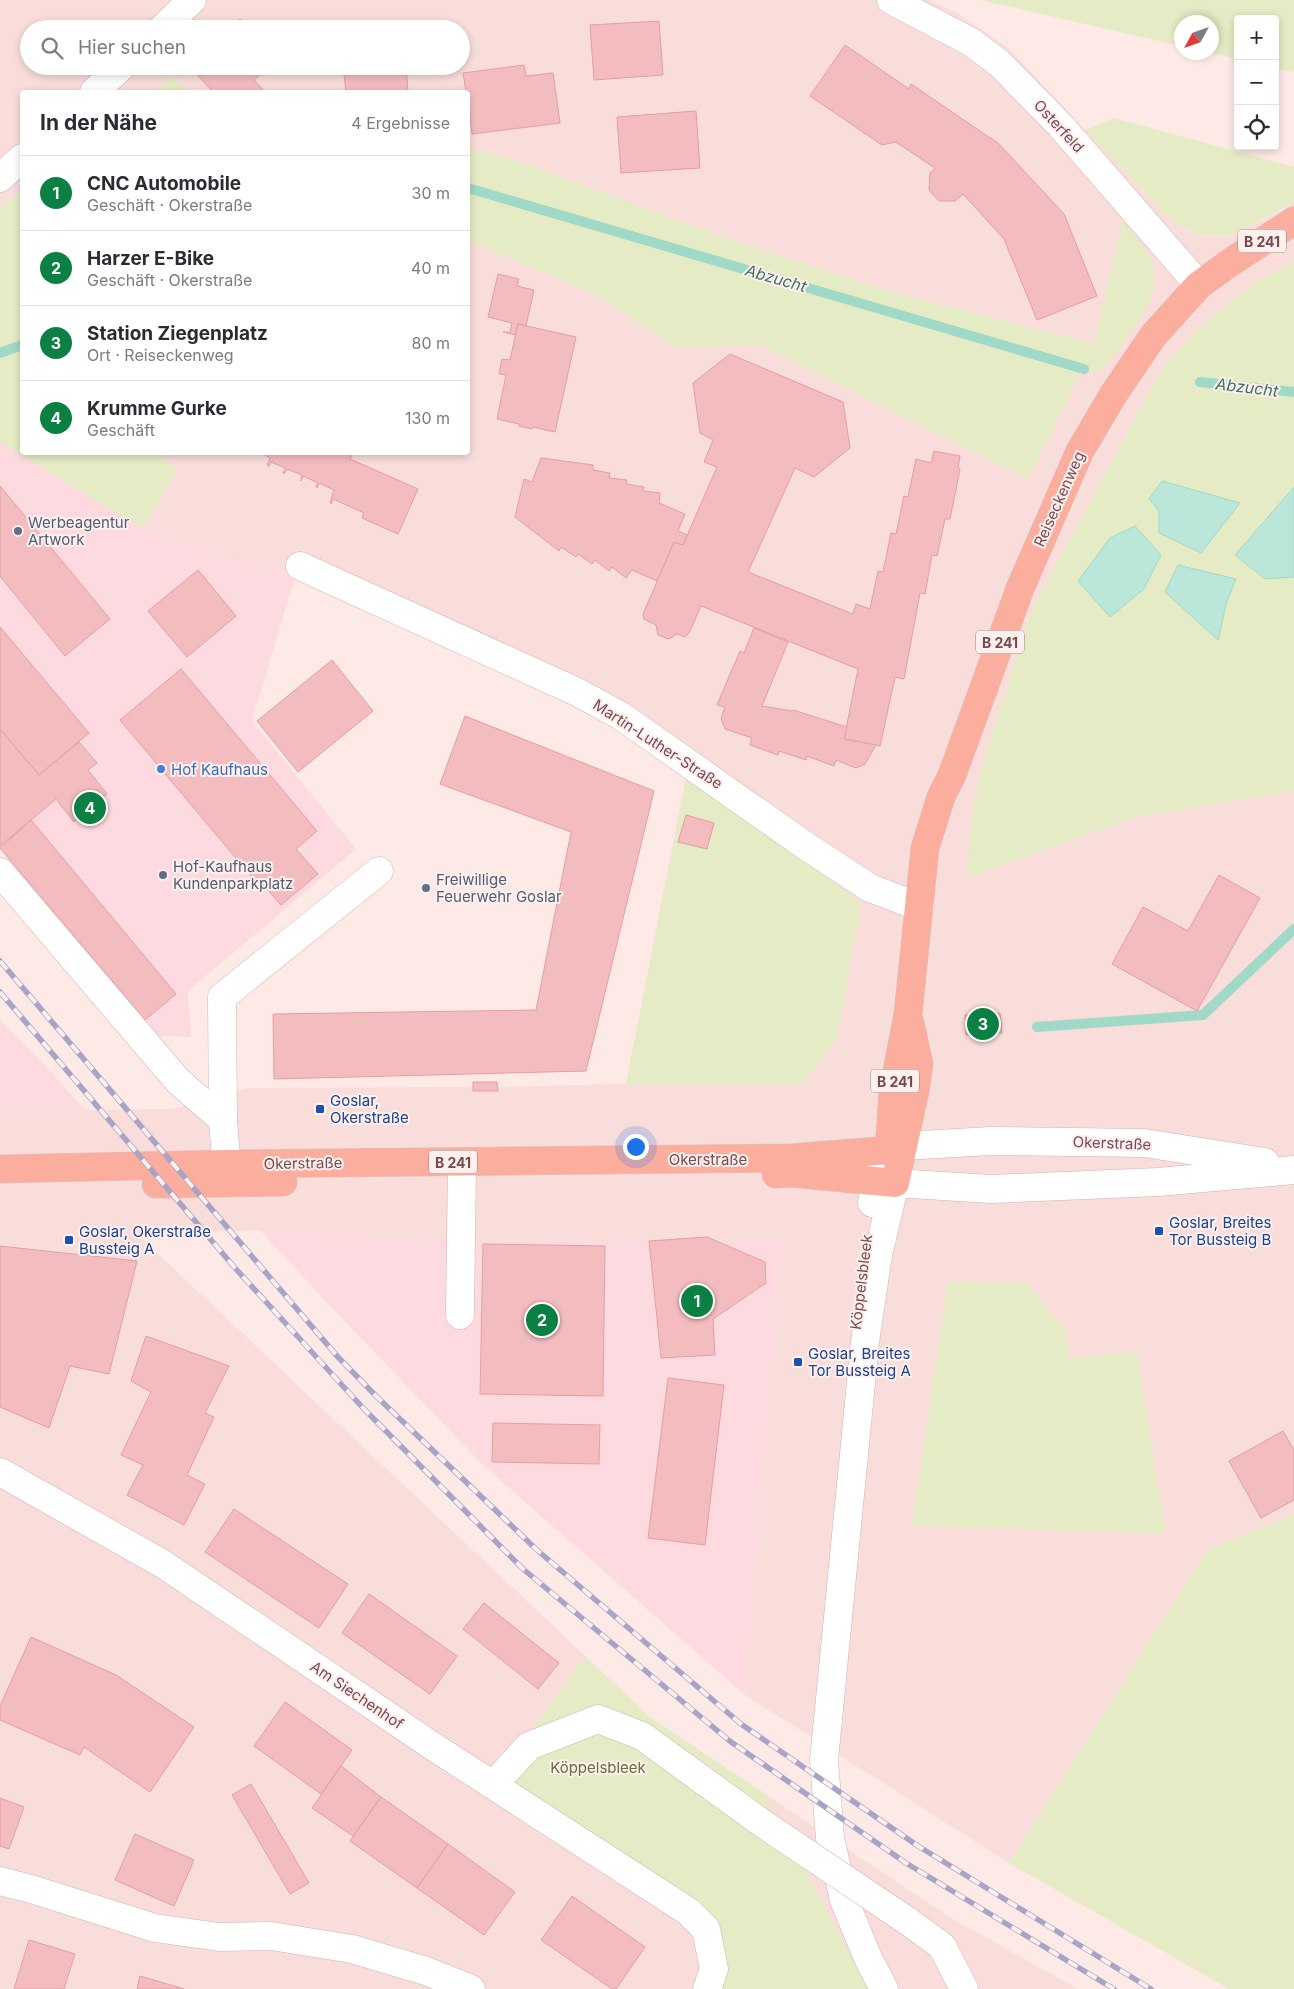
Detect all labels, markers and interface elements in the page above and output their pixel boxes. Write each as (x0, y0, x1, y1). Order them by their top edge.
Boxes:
north arrow (1174, 15, 1219, 60)
map controls (1234, 15, 1279, 150)
button: + (1234, 15, 1279, 60)
search box (20, 20, 470, 75)
icon: search (38, 34, 66, 62)
text: Hier suchen (78, 36, 186, 59)
button: − (1234, 60, 1279, 105)
street label: Osterfeld (1030, 96, 1088, 156)
button: locate (1234, 105, 1279, 150)
text: In der Nähe (40, 110, 157, 135)
text: 4 Ergebnisse (351, 113, 450, 133)
text: CNC Automobile (87, 172, 241, 195)
text: 1 (53, 183, 59, 203)
text: 30 m (412, 183, 450, 203)
text: Geschäft · Okerstraße (87, 195, 252, 215)
road number: B 241 (1238, 230, 1286, 252)
text: Harzer E-Bike (87, 247, 214, 270)
text: 2 (51, 258, 61, 278)
text: 40 m (411, 258, 450, 278)
water label: Abzucht (742, 259, 810, 296)
text: Geschäft · Okerstraße (87, 270, 252, 290)
text: Station Ziegenplatz (87, 322, 268, 345)
text: 3 (51, 333, 61, 353)
text: 80 m (411, 333, 450, 353)
text: Ort · Reiseckenweg (87, 345, 234, 365)
water label: Abzucht (1214, 373, 1280, 401)
text: Krumme Gurke (87, 397, 227, 420)
text: 4 (51, 408, 61, 428)
text: 130 m (405, 408, 450, 428)
text: Geschäft (87, 420, 155, 440)
street label: Reiseckenweg (1029, 448, 1089, 550)
place label: Werbeagentur Artwork (28, 513, 130, 549)
marker: Werbeagentur Artwork (12, 525, 24, 537)
road number: B 241 (976, 630, 1024, 654)
street label: Martin-Luther-Straße (590, 695, 726, 793)
place label: Hof Kaufhaus (171, 760, 268, 779)
marker: Hof Kaufhaus (155, 763, 167, 775)
pin: 4 (74, 789, 106, 827)
place label: Hof-Kaufhaus Kundenparkplatz (173, 857, 293, 893)
marker: Hof-Kaufhaus Kundenparkplatz (157, 869, 169, 881)
place label: Freiwillige Feuerwehr Goslar (436, 870, 562, 906)
marker: Freiwillige Feuerwehr Goslar (420, 882, 432, 894)
pin: 3 (967, 1005, 999, 1043)
road number: B 241 (871, 1070, 919, 1092)
place label: Goslar, Okerstraße (330, 1091, 409, 1127)
marker: Goslar, Okerstraße (314, 1103, 326, 1115)
street label: Okerstraße (1072, 1132, 1152, 1154)
your location (623, 1134, 649, 1160)
road number: B 241 (429, 1150, 477, 1174)
street label: Okerstraße (669, 1150, 747, 1169)
street label: Okerstraße (264, 1153, 342, 1173)
place label: Goslar, Breites Tor Bussteig B (1169, 1213, 1272, 1249)
place label: Goslar, Okerstraße Bussteig A (79, 1222, 211, 1258)
marker: Goslar, Breites Tor Bussteig B (1153, 1225, 1165, 1237)
street label: Köppelsbleek (846, 1233, 876, 1331)
marker: Goslar, Okerstraße Bussteig A (63, 1234, 75, 1246)
pin: 1 (681, 1282, 713, 1320)
pin: 2 (526, 1301, 558, 1339)
place label: Goslar, Breites Tor Bussteig A (808, 1344, 911, 1380)
marker: Goslar, Breites Tor Bussteig A (792, 1356, 804, 1368)
street label: Am Siechenhof (307, 1657, 408, 1733)
park label: Köppelsbleek (550, 1758, 647, 1777)

